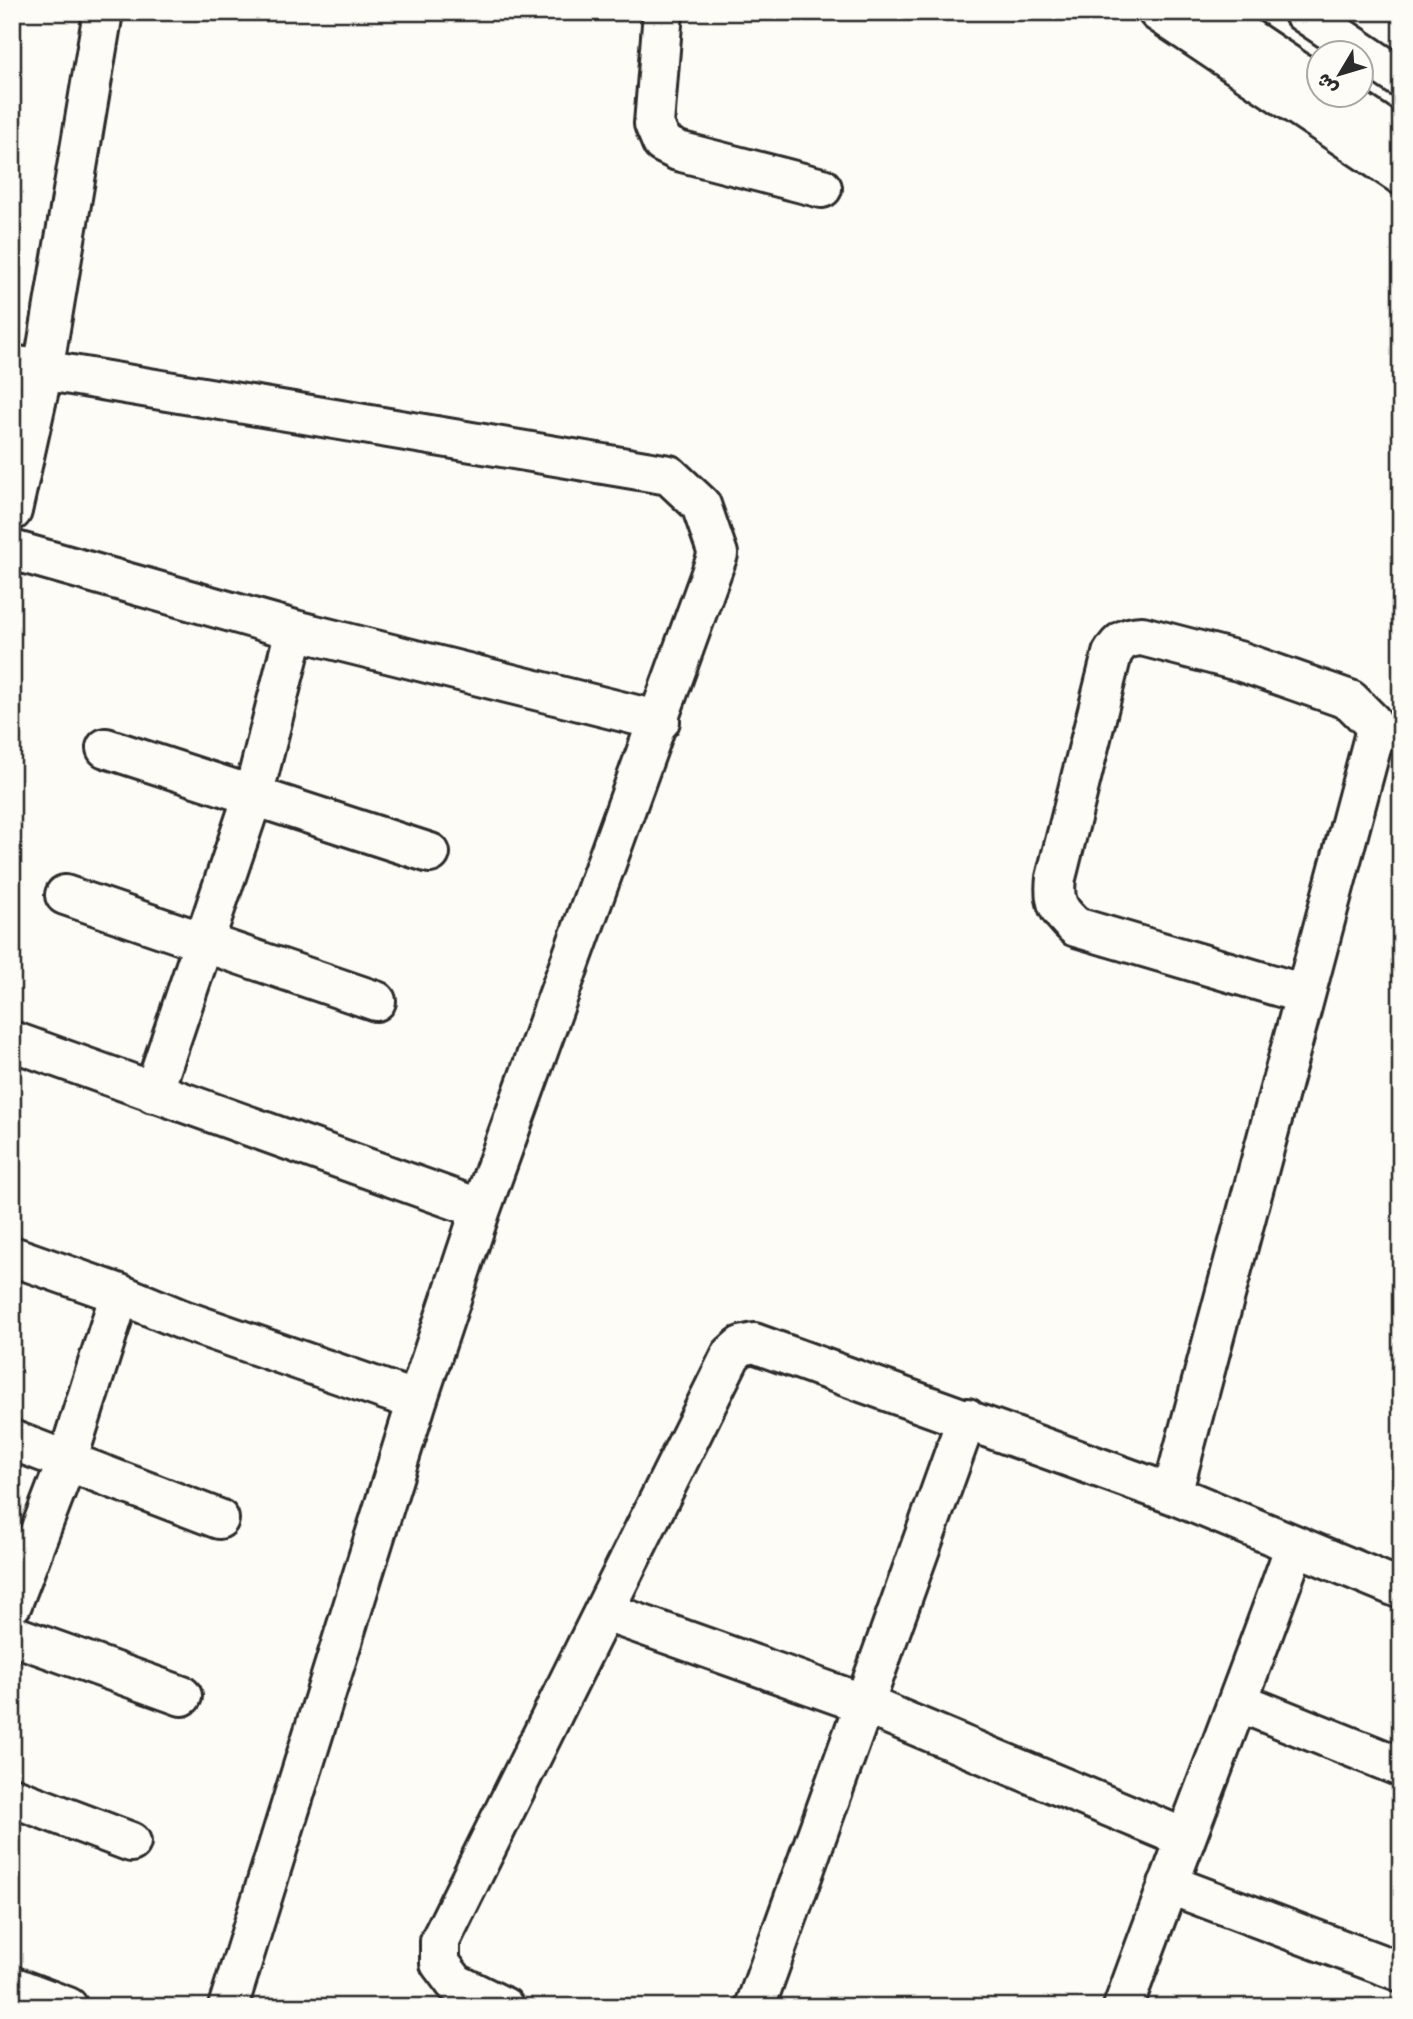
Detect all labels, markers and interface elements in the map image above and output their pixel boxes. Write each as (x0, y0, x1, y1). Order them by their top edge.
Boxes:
north arrow (1304, 38, 1374, 108)
text: ش (1310, 66, 1346, 101)

